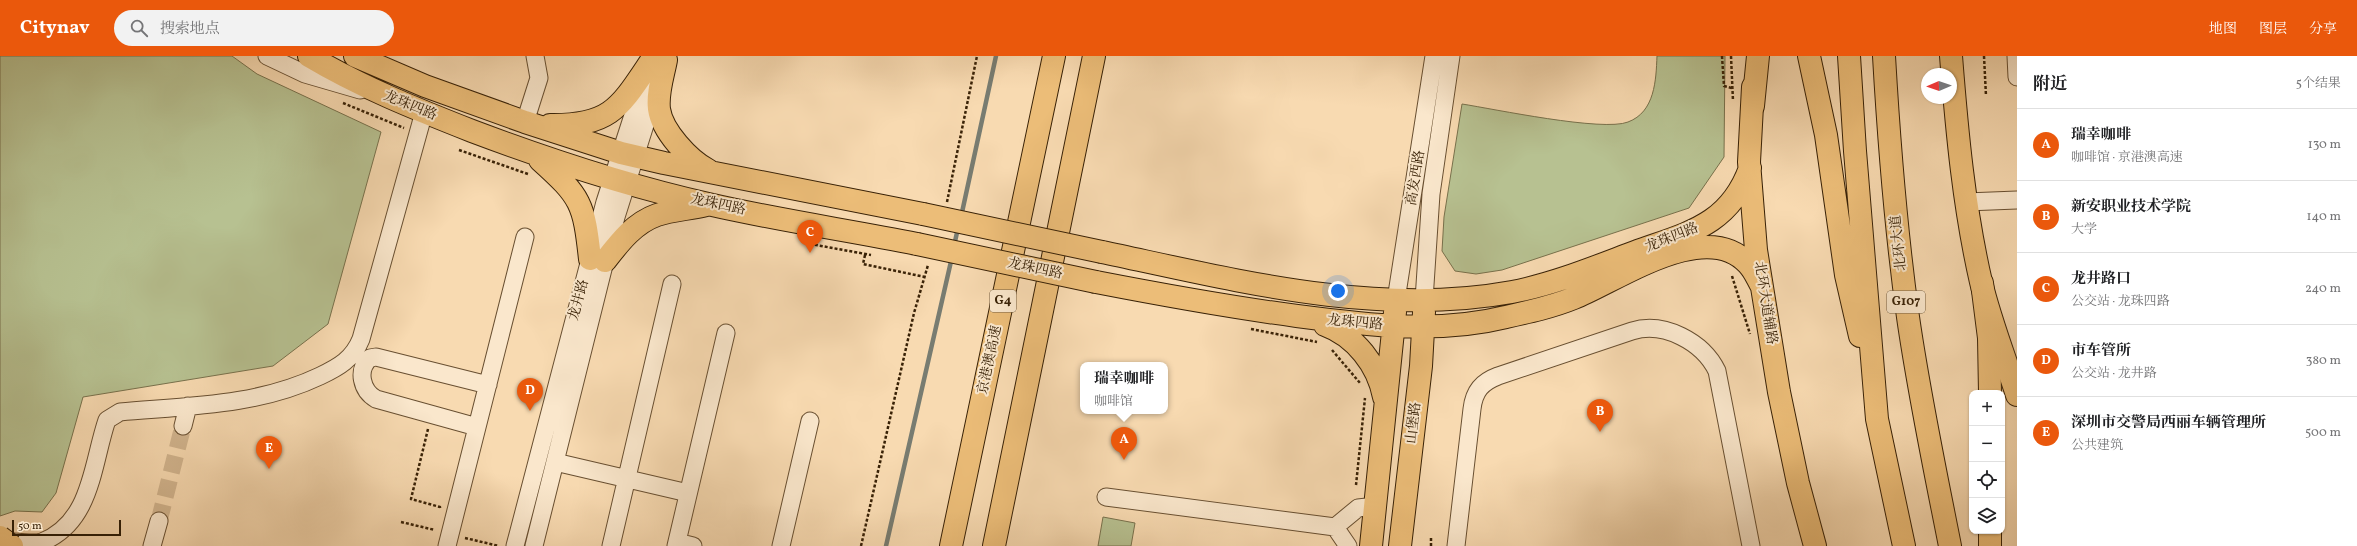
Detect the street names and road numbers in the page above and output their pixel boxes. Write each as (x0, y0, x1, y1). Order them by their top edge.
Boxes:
street label: 龙珠四路 (380, 87, 440, 125)
street label: 高发西路 (1402, 149, 1430, 207)
street label: 龙珠四路 (689, 190, 747, 220)
street label: 北环大道 (1887, 214, 1911, 272)
street label: 龙珠四路 (1642, 219, 1702, 257)
street label: 龙珠四路 (1006, 254, 1064, 284)
street label: 北环大道辅路 (1749, 260, 1781, 346)
street label: 龙井路 (564, 277, 594, 323)
road number: G4 (990, 290, 1016, 312)
road number: G107 (1887, 291, 1925, 313)
street label: 龙珠四路 (1326, 311, 1384, 335)
street label: 京港澳高速 (973, 324, 1007, 396)
street label: 山堡路 (1402, 401, 1426, 445)

